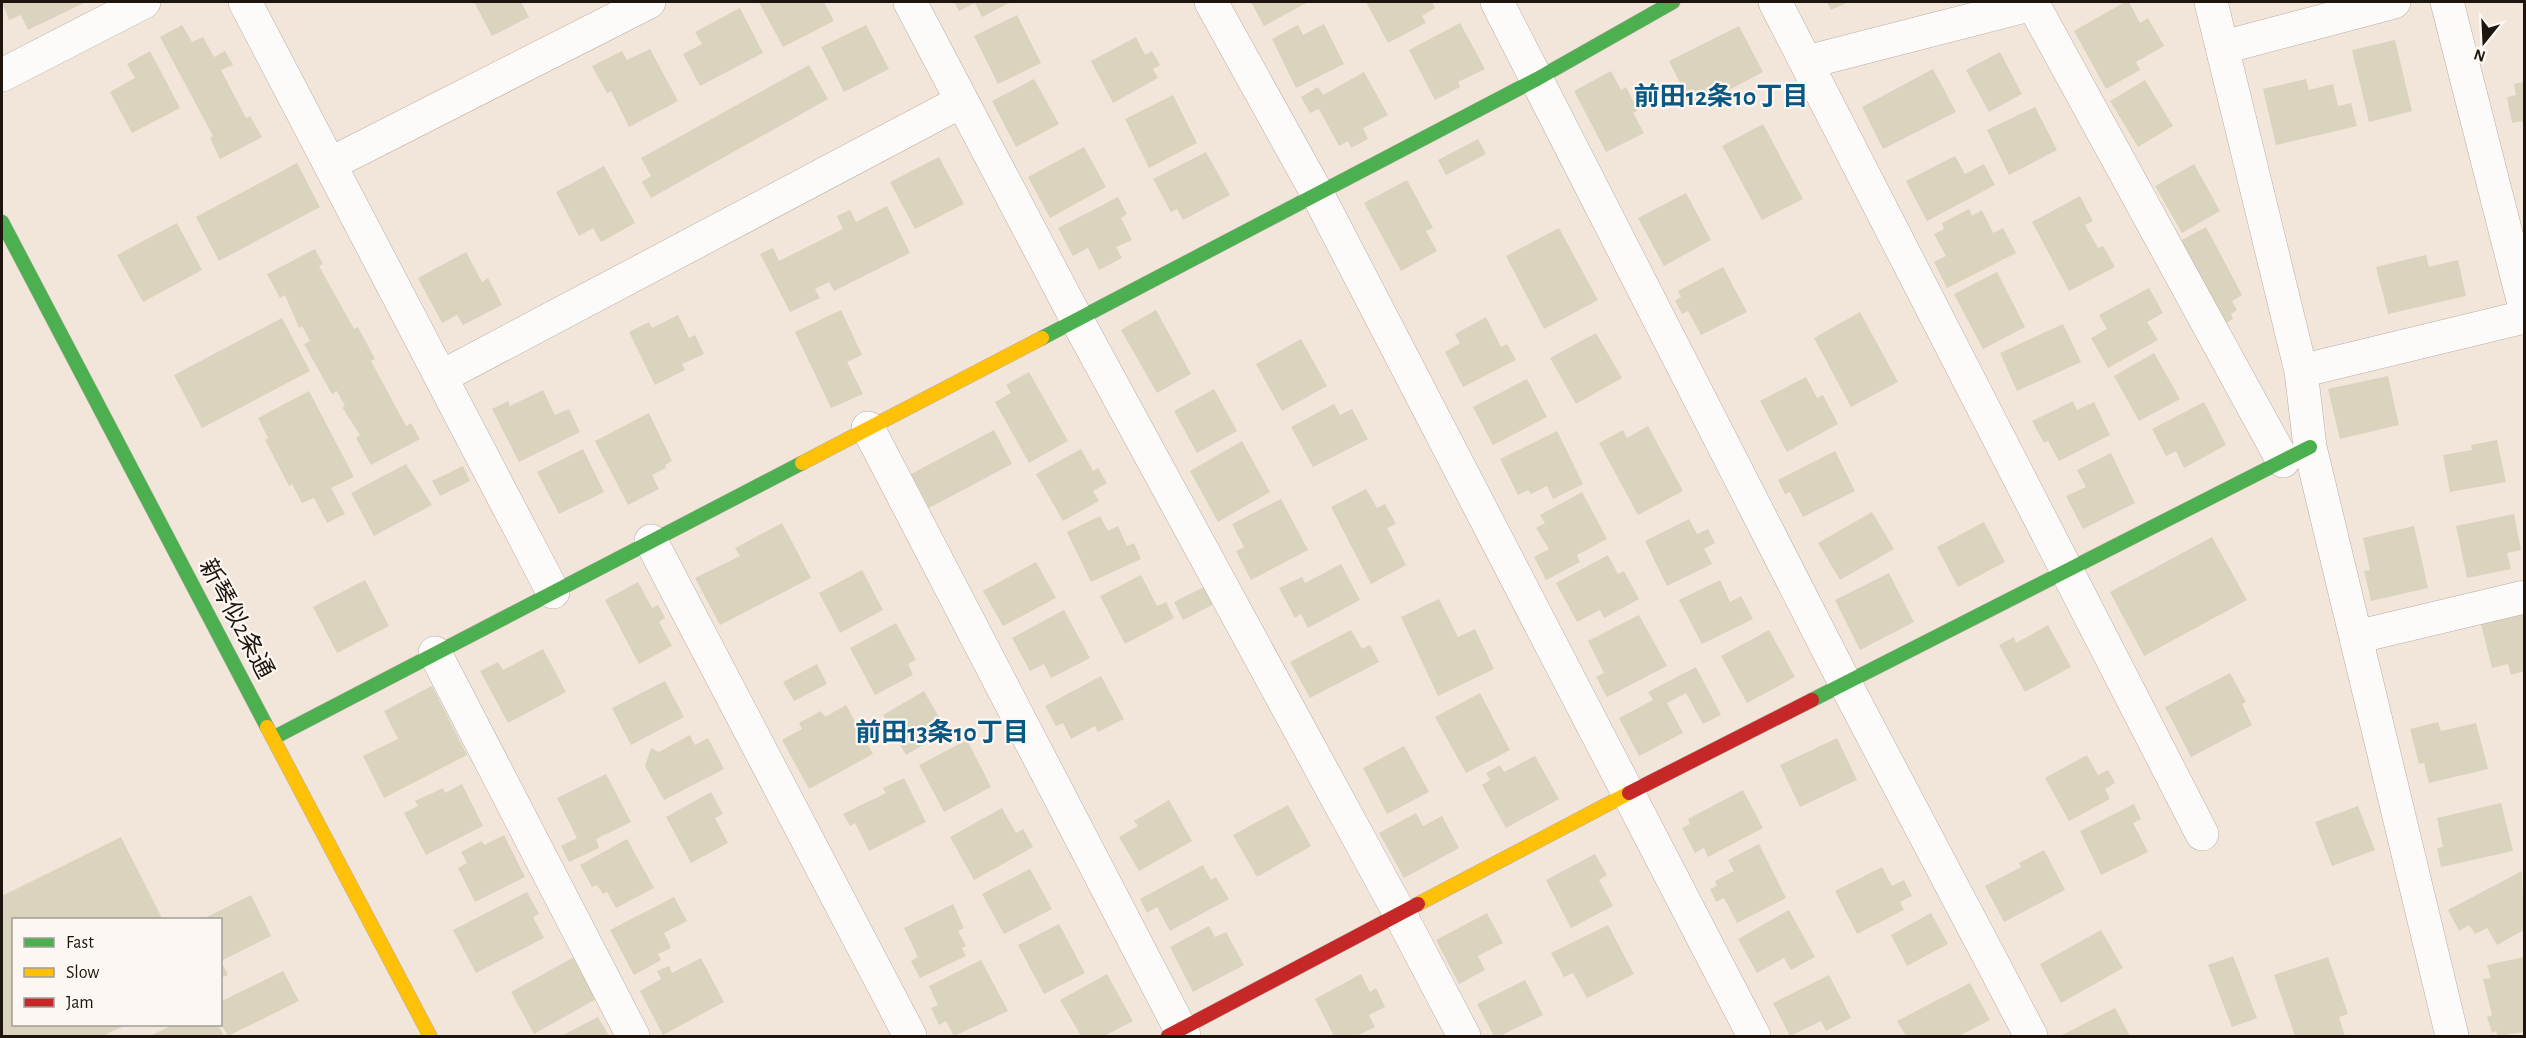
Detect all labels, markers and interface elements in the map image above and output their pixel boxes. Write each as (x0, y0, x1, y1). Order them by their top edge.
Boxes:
north arrow (2454, 12, 2514, 72)
text: N (2472, 46, 2487, 65)
district label: 前田12条10丁目 (1634, 82, 1808, 110)
street label: 新琴似2条通 (195, 555, 279, 682)
district label: 前田13条10丁目 (855, 718, 1029, 746)
legend (12, 918, 222, 1026)
text: Fast (66, 934, 94, 952)
text: Slow (66, 964, 99, 982)
text: Jam (66, 994, 94, 1012)

